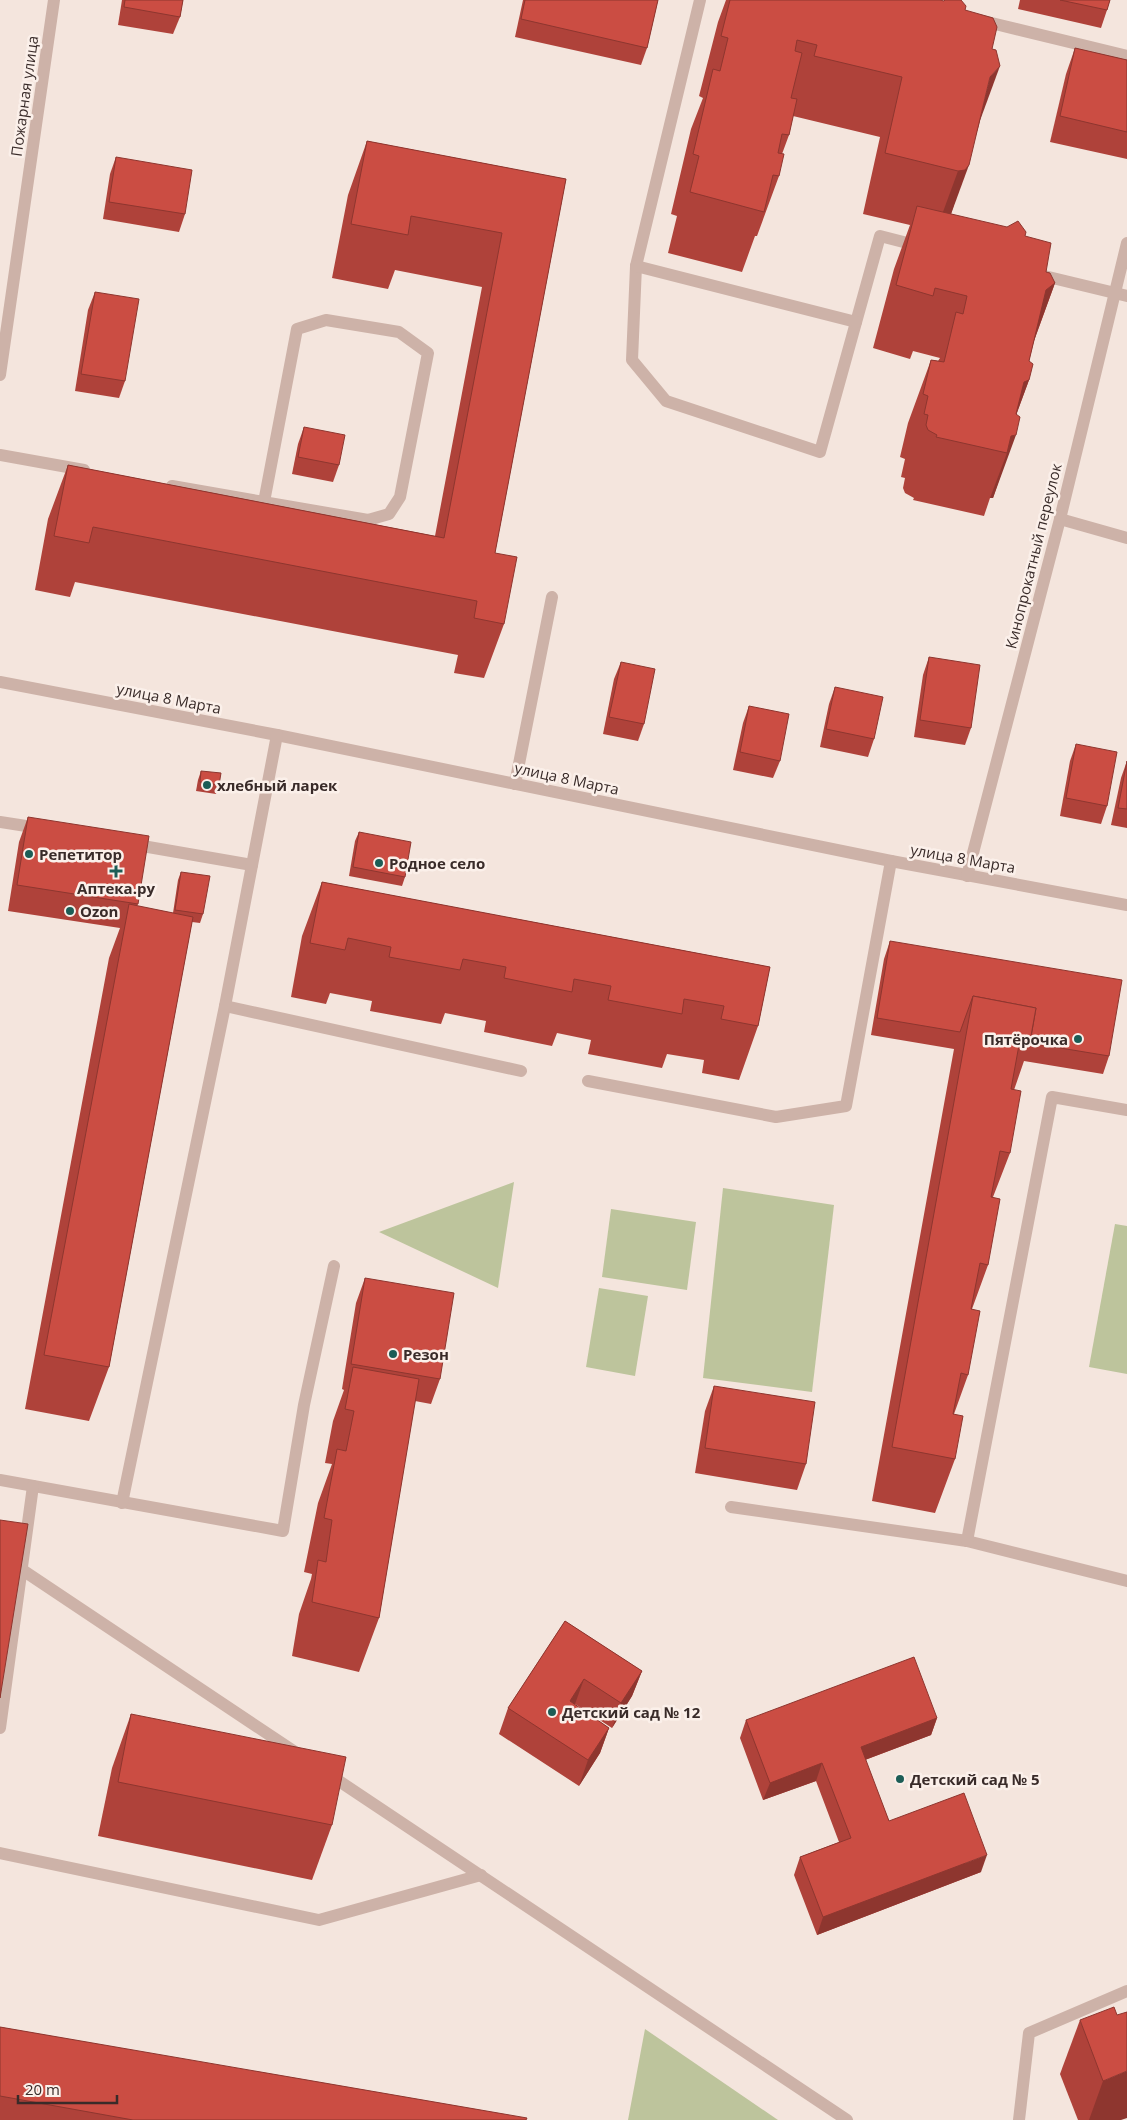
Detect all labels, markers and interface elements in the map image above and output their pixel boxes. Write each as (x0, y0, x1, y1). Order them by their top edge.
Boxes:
street label: Пожарная улица (6, 34, 42, 158)
street label: Кинопрокатный переулок (1000, 461, 1066, 651)
street label: улица 8 Марта (115, 678, 223, 718)
street label: улица 8 Марта (513, 757, 621, 799)
place label: хлебный ларек (217, 775, 338, 795)
marker: хлебный ларек (201, 779, 213, 791)
street label: улица 8 Марта (909, 839, 1017, 877)
place label: Репетитор (39, 844, 122, 864)
marker: Репетитор (23, 848, 35, 860)
place label: Родное село (389, 853, 485, 873)
marker: Родное село (373, 857, 385, 869)
marker: Аптека.ру (110, 865, 122, 877)
place label: Аптека.ру (77, 878, 155, 898)
place label: Ozon (80, 901, 118, 921)
marker: Ozon (64, 905, 76, 917)
place label: Пятёрочка (984, 1029, 1068, 1049)
marker: Пятёрочка (1072, 1033, 1084, 1045)
place label: Резон (403, 1344, 449, 1364)
marker: Резон (387, 1348, 399, 1360)
place label: Детский сад № 12 (562, 1702, 701, 1722)
marker: Детский сад № 12 (546, 1706, 558, 1718)
place label: Детский сад № 5 (910, 1769, 1040, 1789)
marker: Детский сад № 5 (894, 1773, 906, 1785)
scale bar (18, 2072, 116, 2104)
text: 20 m (25, 2079, 60, 2099)

